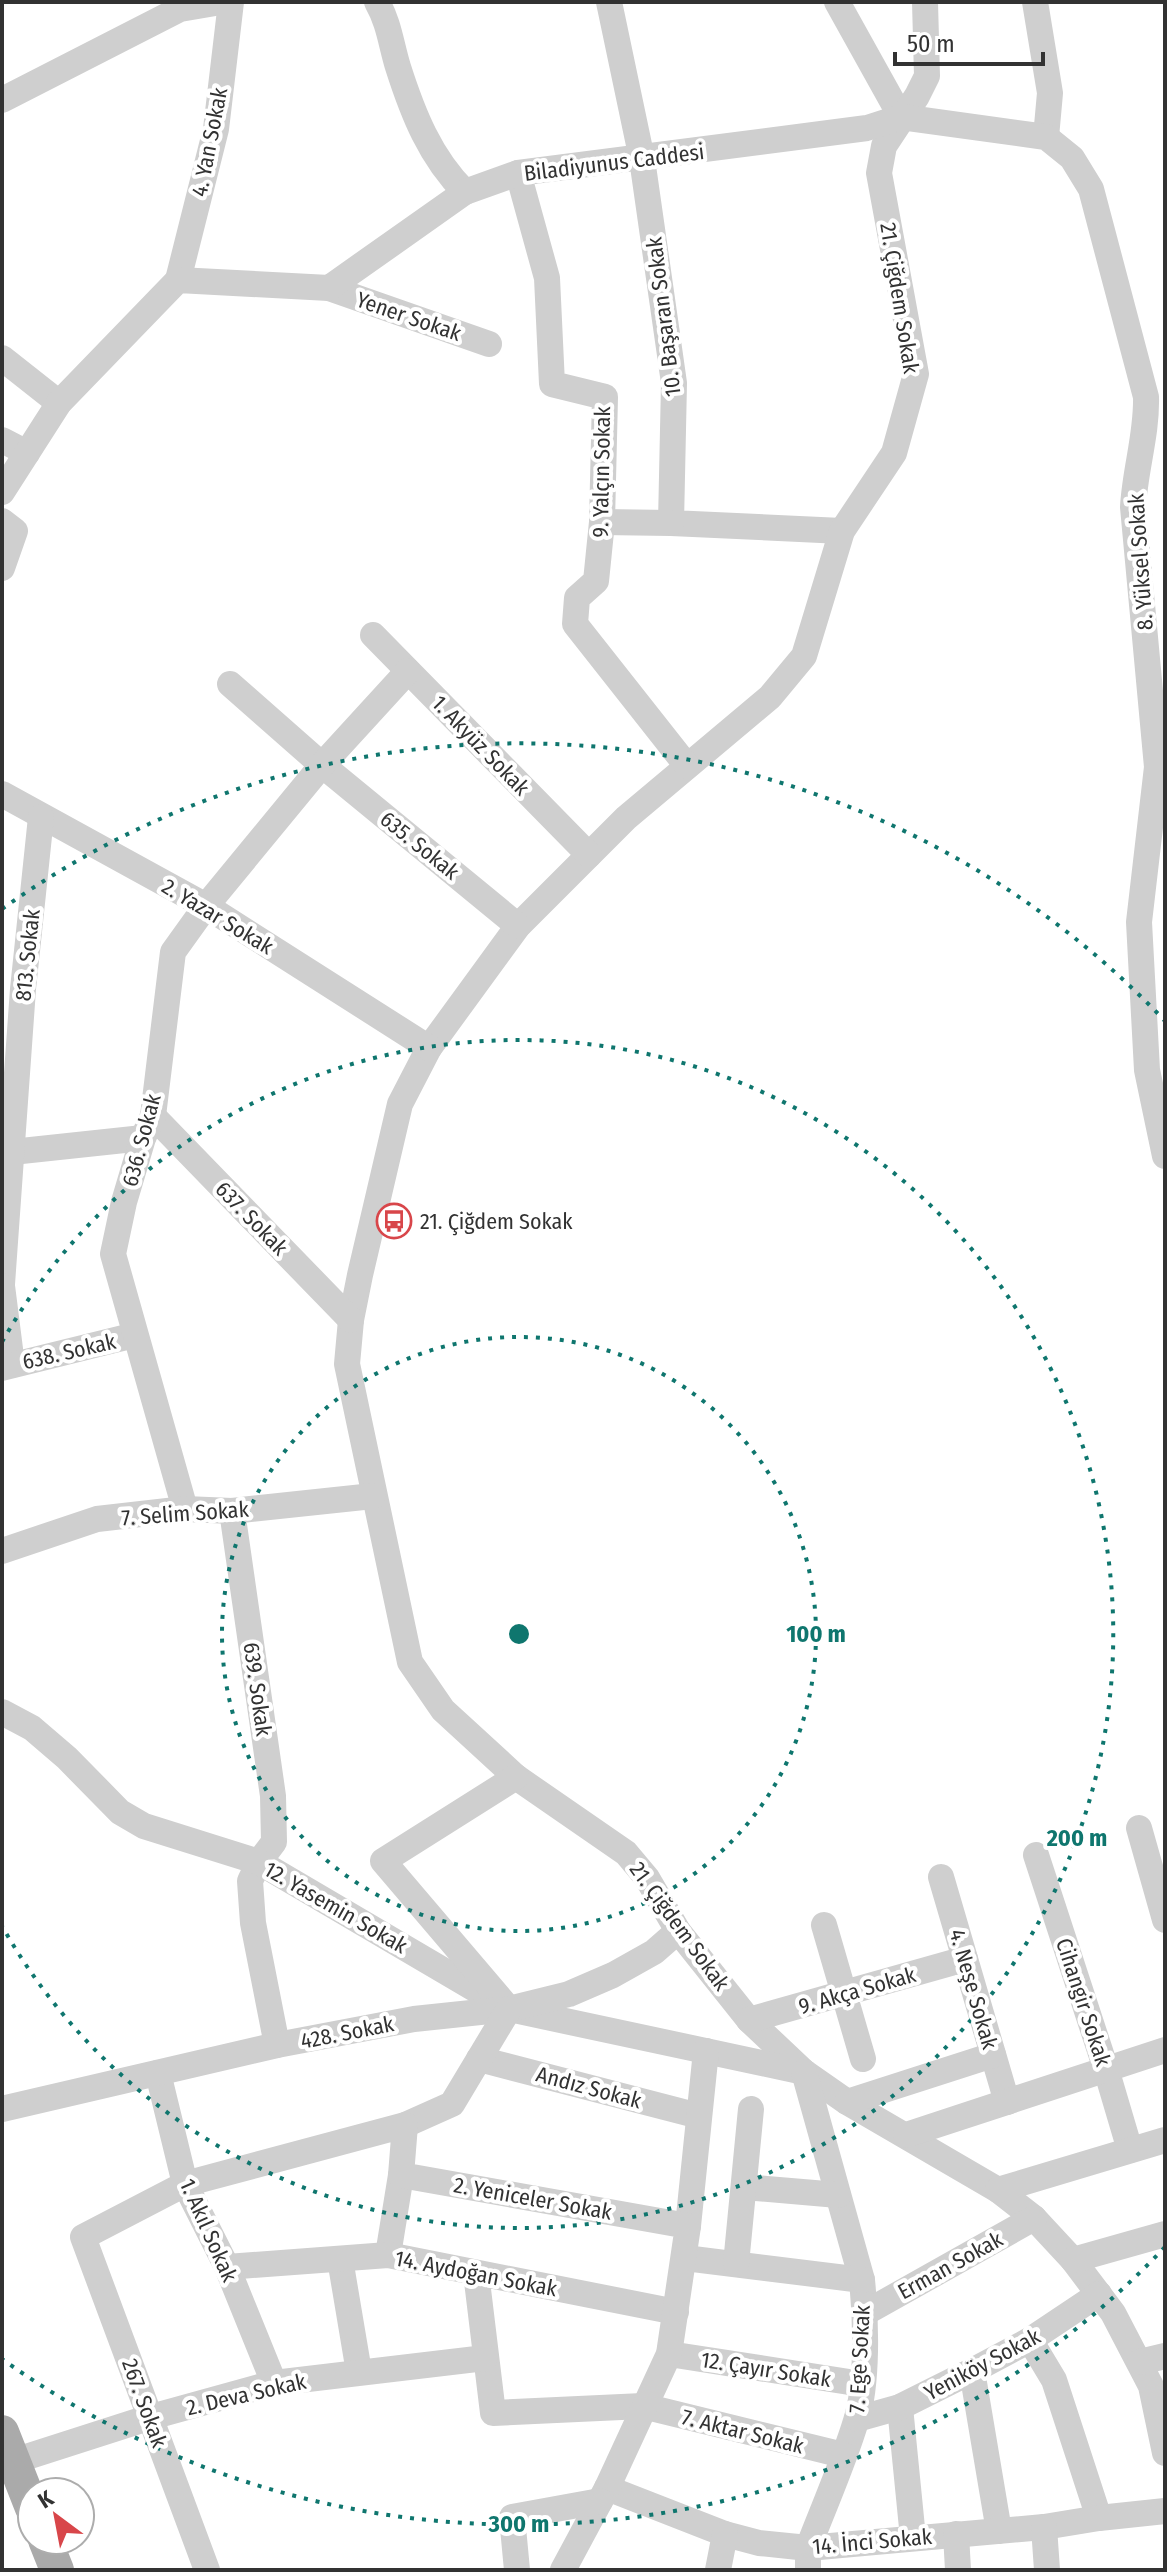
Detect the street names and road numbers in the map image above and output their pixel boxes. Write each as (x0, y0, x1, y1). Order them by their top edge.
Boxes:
street label: 4. Yan Sokak (186, 84, 233, 199)
street label: Biladiyunus Caddesi (522, 138, 706, 187)
street label: 21. Çiğdem Sokak (873, 221, 925, 376)
street label: 10. Başaran Sokak (640, 235, 687, 398)
street label: Yener Sokak (353, 286, 466, 347)
street label: 9. Yalçın Sokak (587, 405, 616, 538)
street label: 8. Yüksel Sokak (1122, 492, 1159, 631)
street label: 1. Akyüz Sokak (426, 690, 536, 802)
street label: 635. Sokak (375, 805, 465, 886)
street label: 2. Yazar Sokak (157, 873, 279, 961)
street label: 813. Sokak (9, 907, 46, 1002)
street label: 636. Sokak (116, 1090, 167, 1189)
street label: 637. Sokak (210, 1176, 294, 1262)
street label: 638. Sokak (20, 1327, 119, 1375)
street label: 7. Selim Sokak (121, 1496, 250, 1531)
street label: 639. Sokak (238, 1640, 278, 1738)
street label: 12. Yasemin Sokak (259, 1856, 413, 1960)
street label: 21. Çiğdem Sokak (623, 1857, 736, 1997)
street label: 4. Neşe Sokak (944, 1926, 1004, 2053)
street label: Cihangir Sokak (1050, 1935, 1117, 2070)
street label: 9. Akça Sokak (795, 1961, 920, 2020)
street label: 428. Sokak (298, 2010, 397, 2055)
street label: Andız Sokak (533, 2060, 645, 2115)
street label: 2. Yeniceler Sokak (452, 2171, 615, 2226)
street label: 1. Akıl Sokak (174, 2174, 244, 2287)
street label: Erman Sokak (893, 2225, 1008, 2305)
street label: 14. Aydoğan Sokak (393, 2245, 560, 2303)
street label: 7. Ege Sokak (843, 2304, 876, 2414)
street label: Yeniköy Sokak (920, 2322, 1046, 2406)
street label: 12. Çayır Sokak (699, 2346, 834, 2394)
street label: 267. Sokak (116, 2355, 173, 2452)
street label: 2. Deva Sokak (184, 2367, 309, 2421)
street label: 7. Aktar Sokak (679, 2403, 807, 2460)
street label: 14. İnci Sokak (811, 2523, 934, 2560)

